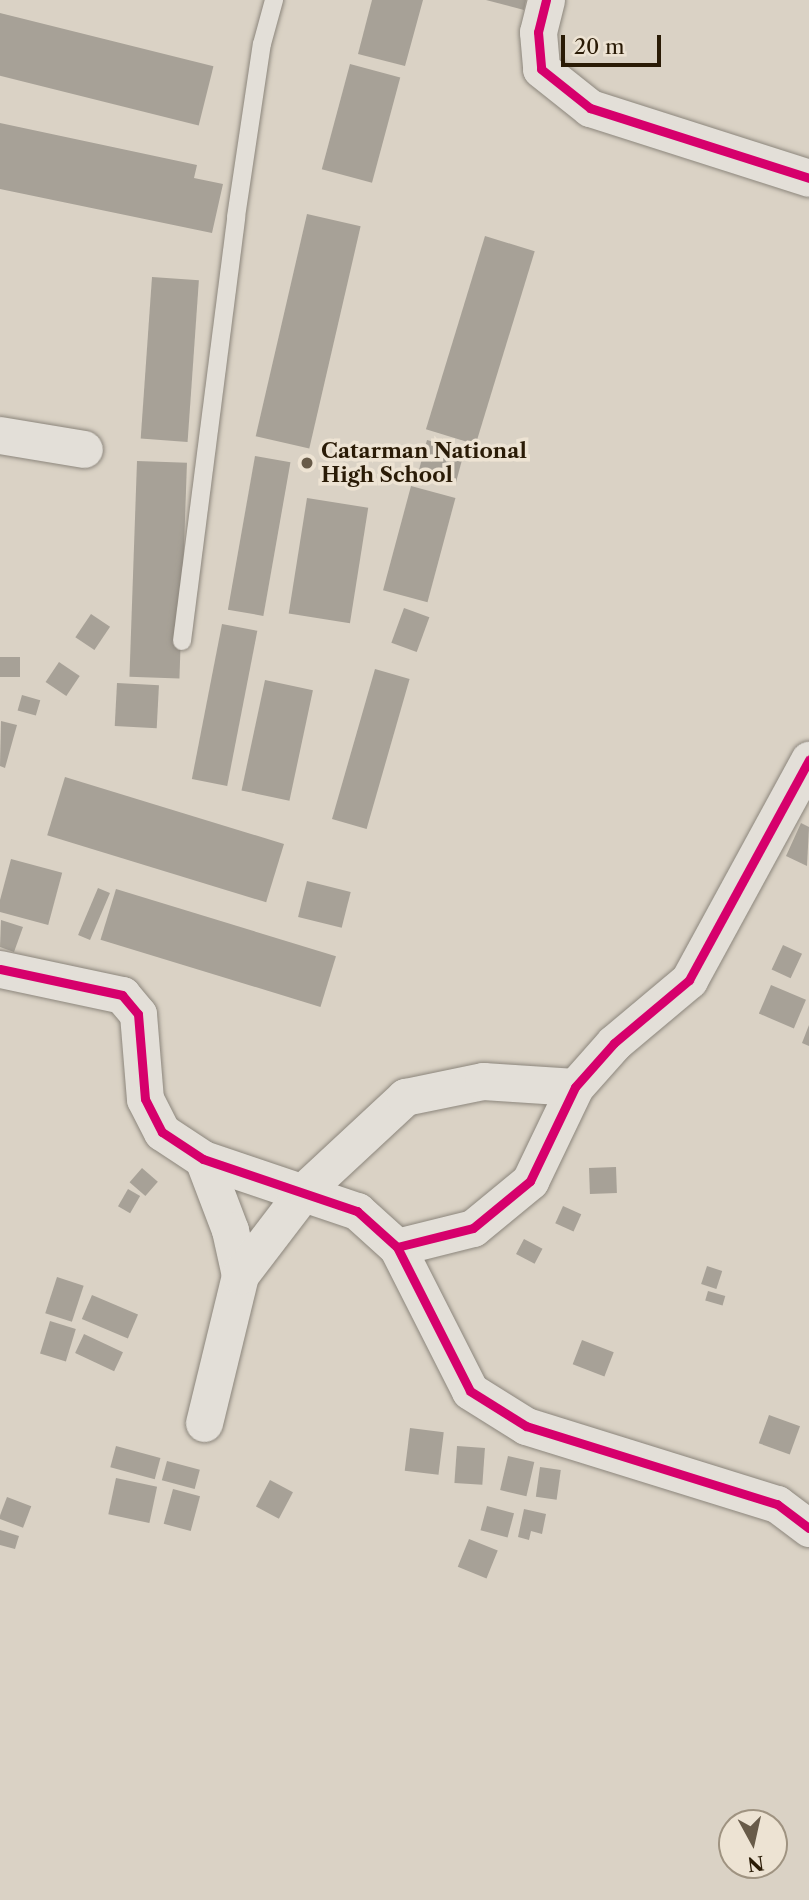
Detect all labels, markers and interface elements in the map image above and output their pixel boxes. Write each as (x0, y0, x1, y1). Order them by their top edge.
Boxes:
scale bar (564, 21, 664, 65)
text: 20 m (574, 34, 625, 59)
place label: Catarman National High School (321, 438, 527, 488)
marker: Catarman National High School (299, 455, 315, 471)
north arrow (718, 1809, 788, 1879)
text: N (746, 1851, 765, 1876)

